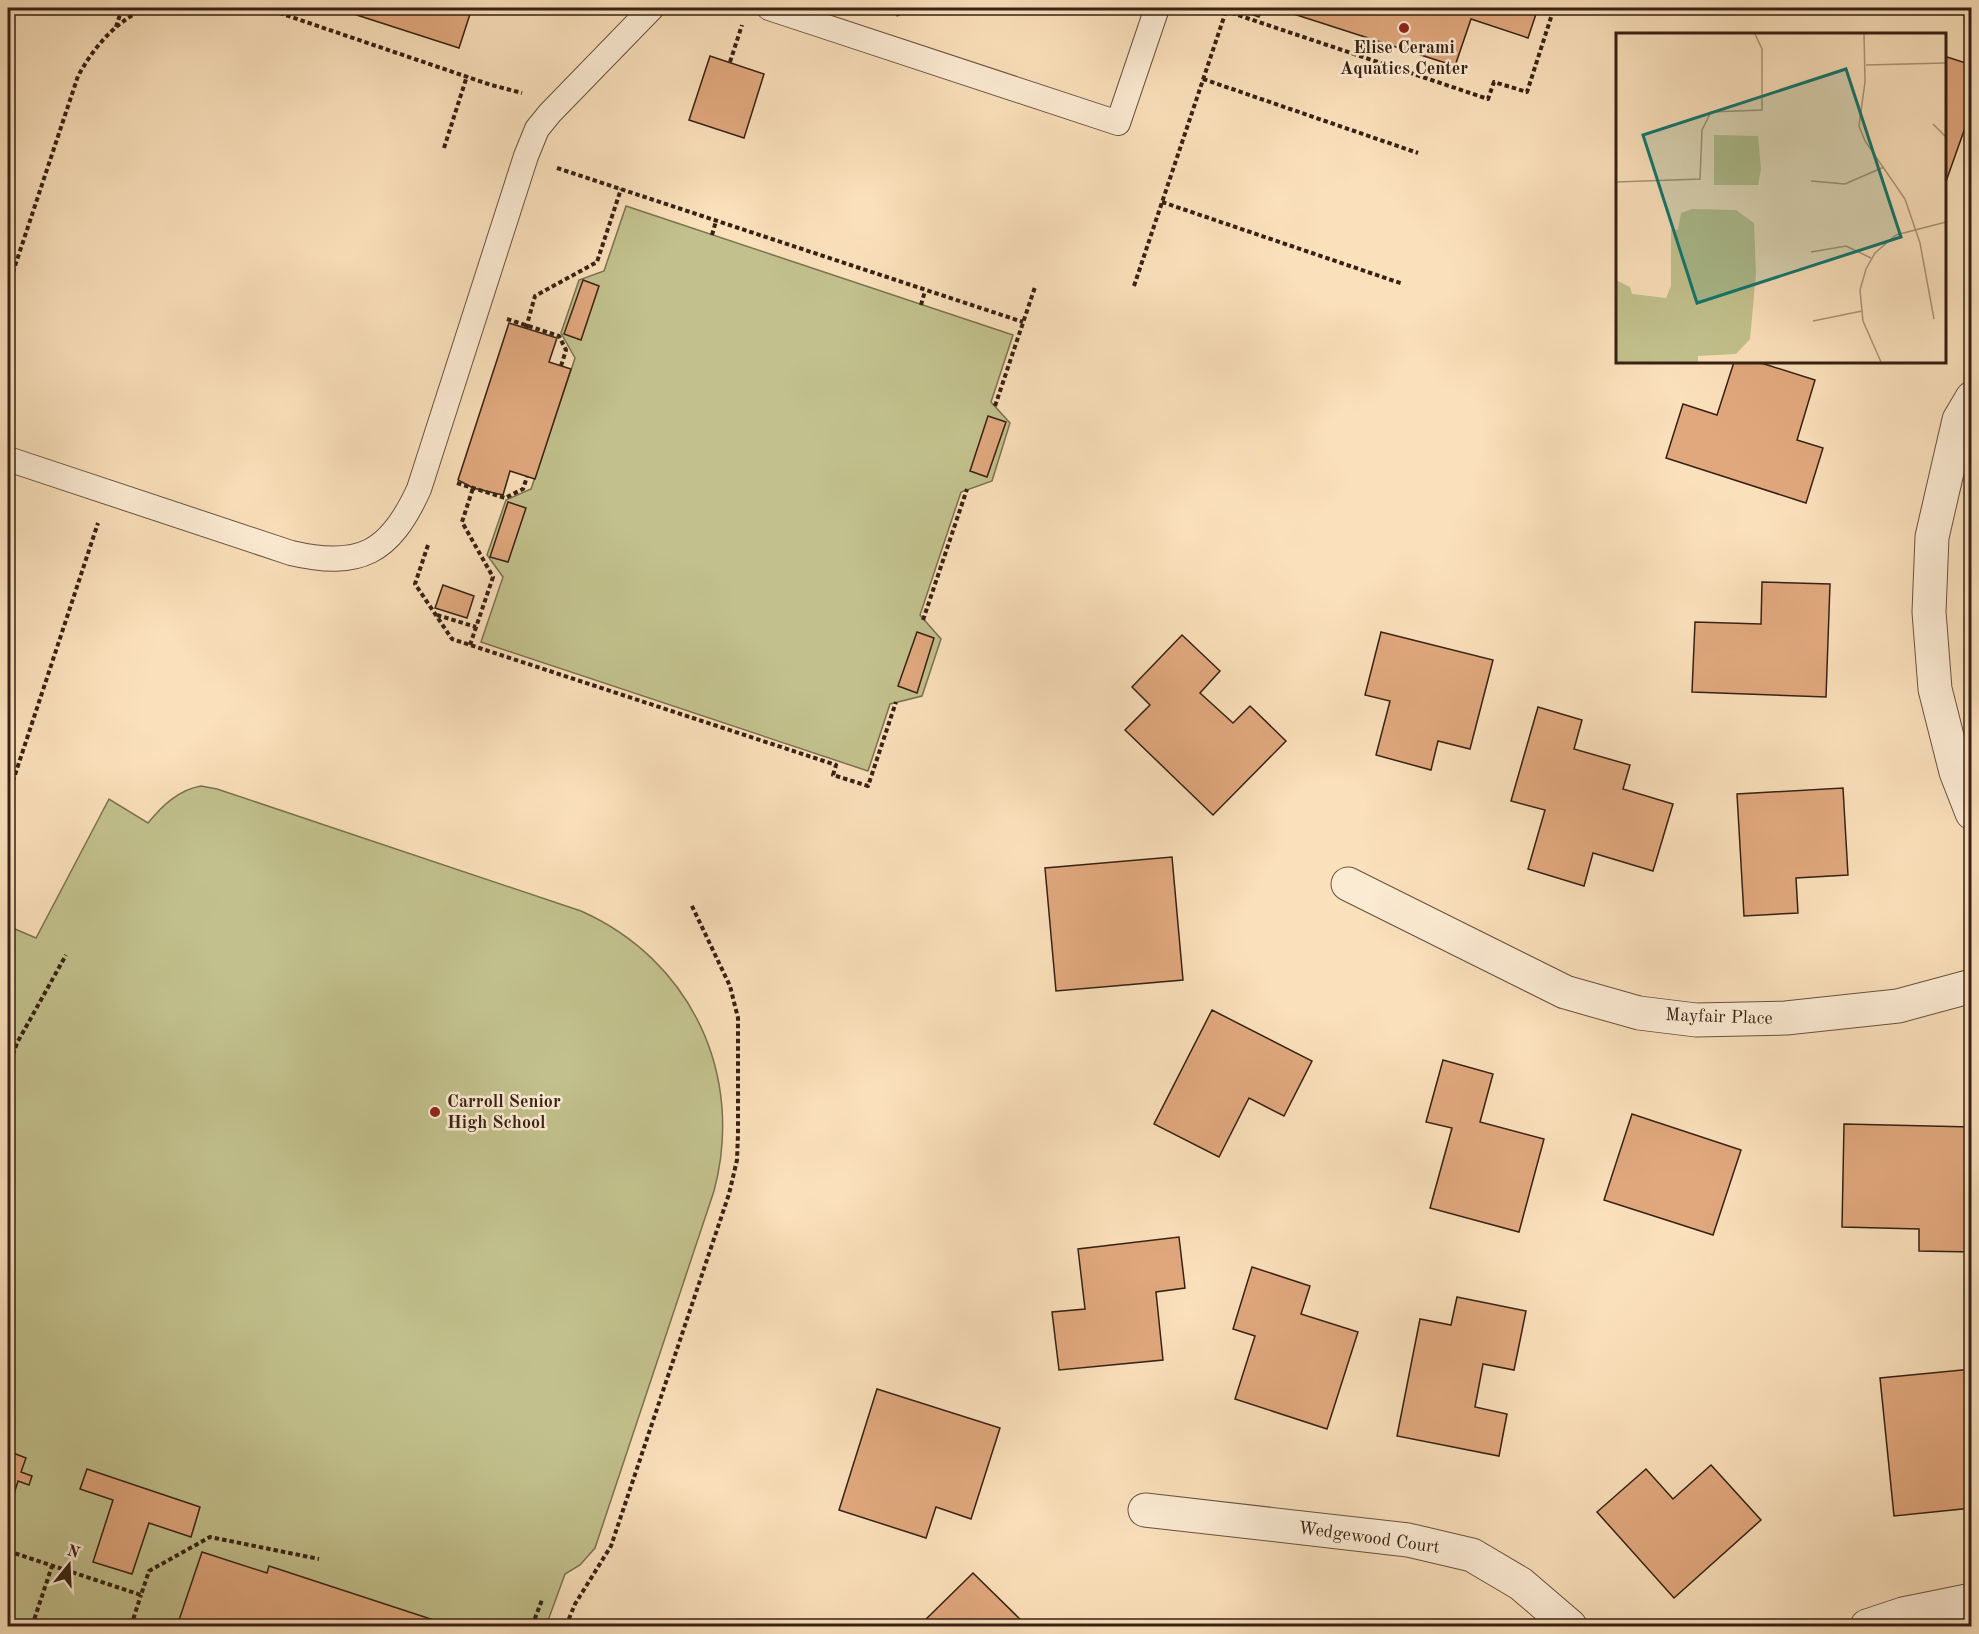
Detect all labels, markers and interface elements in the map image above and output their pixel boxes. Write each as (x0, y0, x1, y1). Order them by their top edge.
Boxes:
marker: Elise Cerami Aquatics Center (1397, 21, 1411, 35)
inset map (1616, 33, 1946, 363)
place label: Elise Cerami Aquatics Center (1340, 39, 1468, 78)
street label: Mayfair Place (1665, 1006, 1773, 1028)
place label: Carroll Senior High School (447, 1093, 561, 1132)
marker: Carroll Senior High School (428, 1105, 442, 1119)
street label: Wedgewood Court (1297, 1519, 1441, 1557)
north arrow (39, 1535, 99, 1595)
text: N (65, 1543, 82, 1562)

